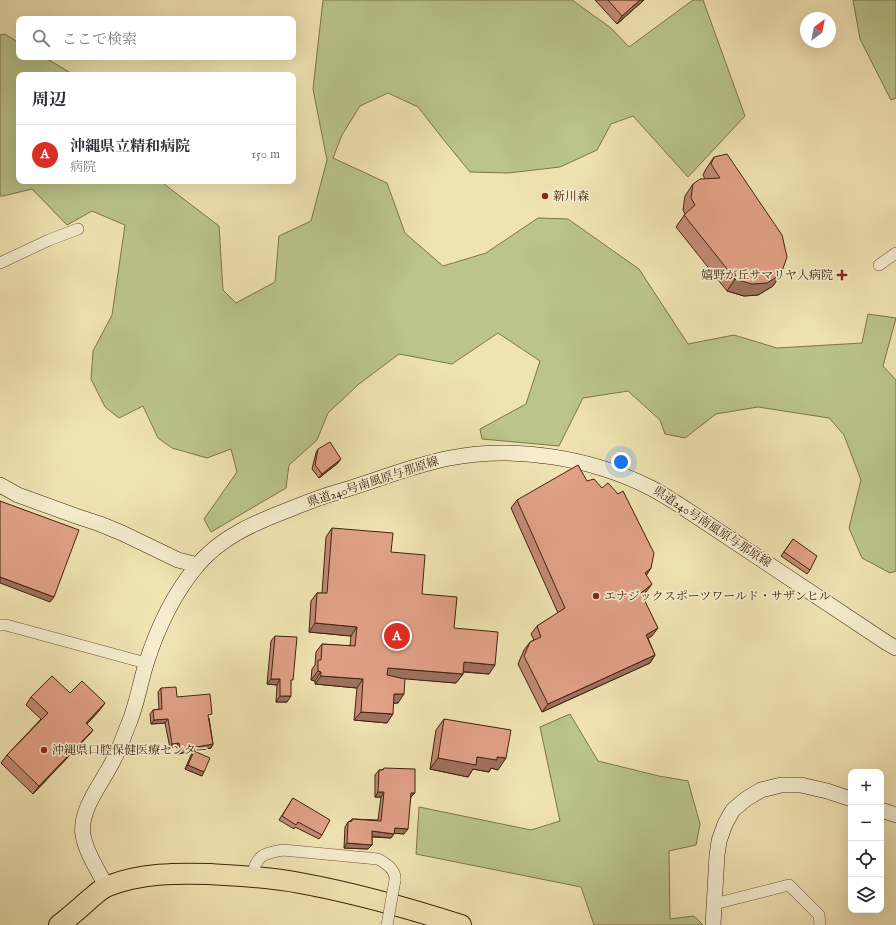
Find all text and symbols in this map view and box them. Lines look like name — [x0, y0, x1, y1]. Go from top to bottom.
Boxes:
north arrow — [800, 12, 836, 48]
search box — [16, 16, 296, 60]
icon: search — [30, 27, 52, 49]
text: ここで検索 — [62, 30, 137, 49]
text: 周辺 — [32, 90, 66, 111]
text: 沖縄県立精和病院 — [70, 137, 190, 156]
text: A — [41, 146, 49, 163]
text: 150 m — [251, 146, 280, 163]
text: 病院 — [70, 159, 96, 176]
place label: 新川森 — [553, 189, 589, 204]
marker: 新川森 — [540, 191, 550, 201]
place label: 嬉野が丘サマリヤ人病院 — [701, 268, 833, 283]
marker: 嬉野が丘サマリヤ人病院 — [836, 269, 848, 281]
your location — [611, 452, 631, 472]
street label: 県道240号南風原与那原線 — [305, 454, 441, 510]
street label: 県道240号南風原与那原線 — [650, 483, 774, 571]
place label: エナジックスポーツワールド・サザンヒル — [604, 589, 831, 604]
marker: エナジックスポーツワールド・サザンヒル — [591, 591, 601, 601]
pin: A — [384, 621, 410, 651]
place label: 沖縄県口腔保健医療センター — [52, 743, 208, 758]
marker: 沖縄県口腔保健医療センター — [39, 745, 49, 755]
map controls — [848, 769, 884, 913]
button: + — [848, 769, 884, 805]
button: − — [848, 805, 884, 841]
button: locate — [848, 841, 884, 877]
button: layers — [848, 877, 884, 913]

